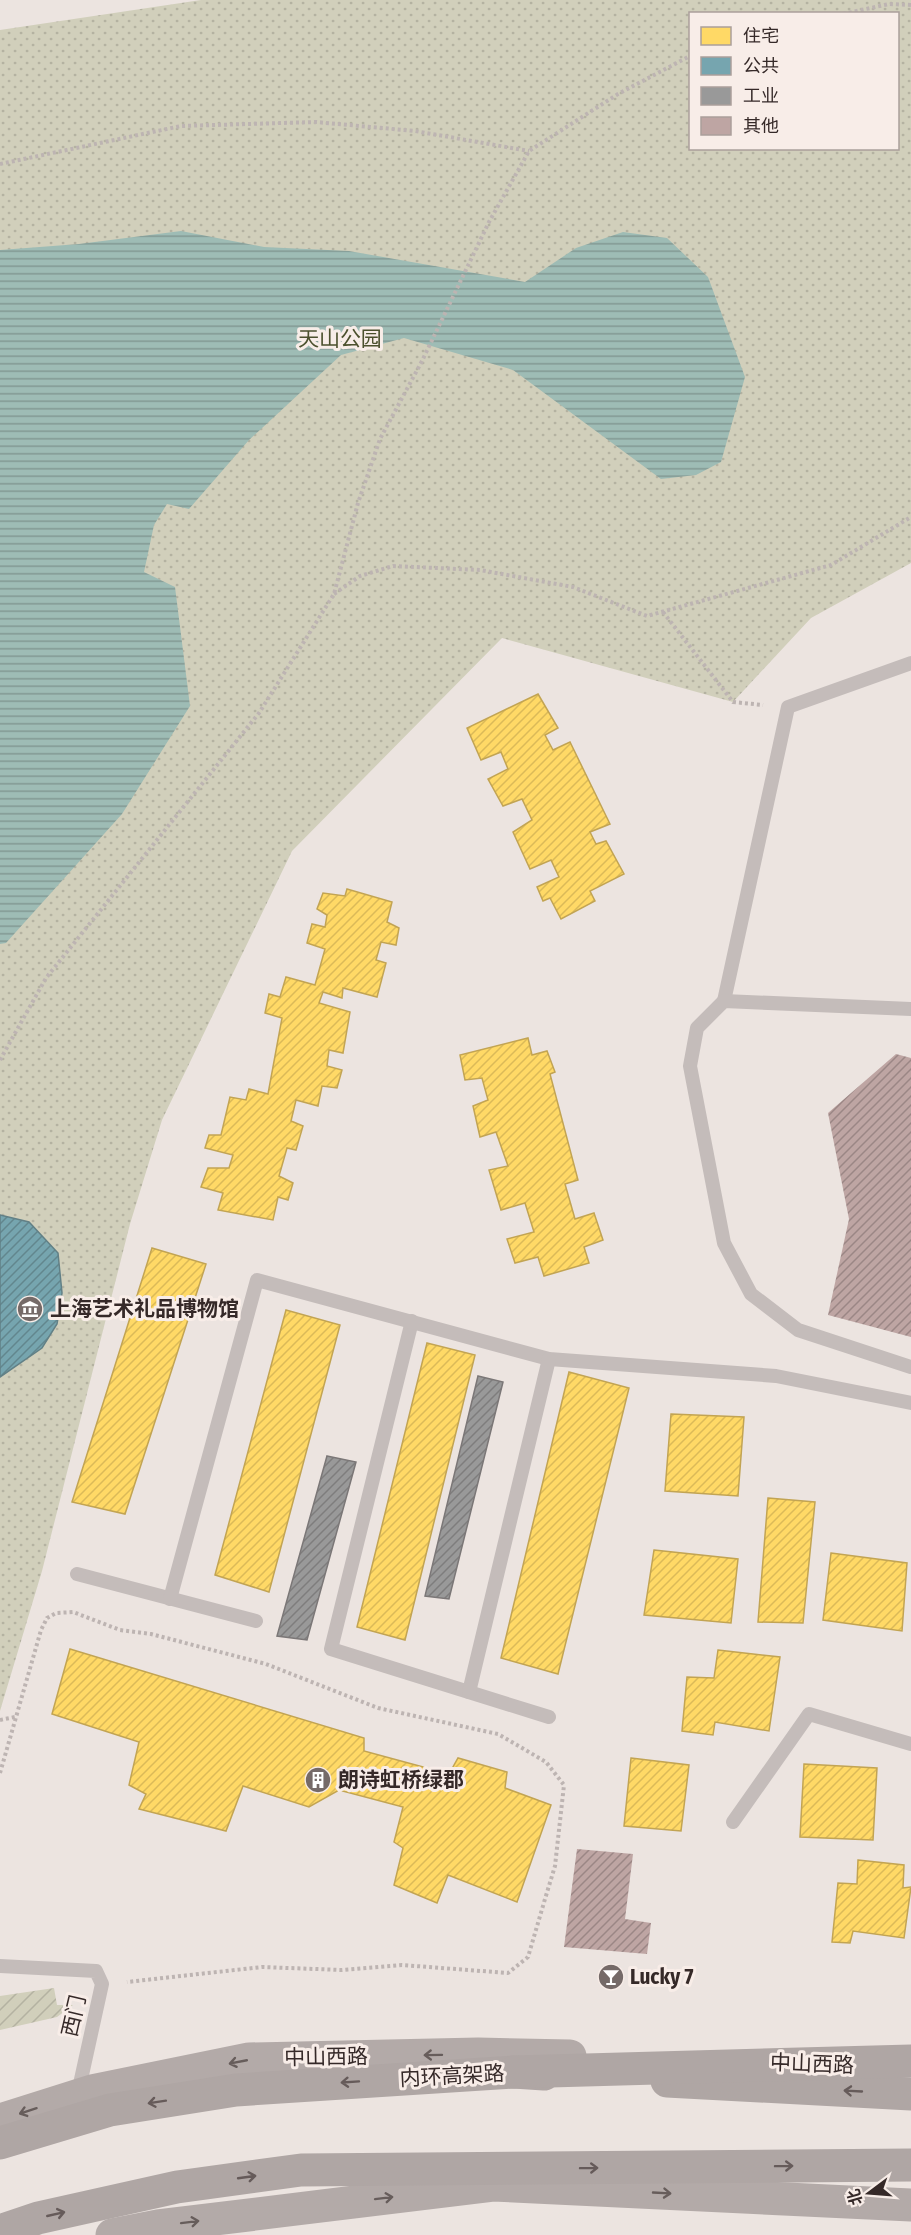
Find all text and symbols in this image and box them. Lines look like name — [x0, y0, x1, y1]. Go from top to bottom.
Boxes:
legend — [689, 12, 899, 150]
text: 住宅 — [743, 25, 779, 47]
text: 公共 — [743, 55, 779, 77]
text: 工业 — [743, 85, 779, 107]
text: 其他 — [743, 115, 779, 137]
park label: 天山公园 — [298, 326, 382, 352]
museum icon: 上海艺术礼品博物馆 — [15, 1294, 45, 1324]
place label: 上海艺术礼品博物馆 — [50, 1296, 239, 1322]
building icon: 朗诗虹桥绿郡 — [303, 1765, 333, 1795]
place label: 朗诗虹桥绿郡 — [338, 1767, 464, 1793]
bar icon: Lucky 7 — [596, 1962, 626, 1992]
place label: Lucky 7 — [630, 1964, 694, 1990]
street label: 西门 — [57, 1993, 91, 2039]
street label: 中山西路 — [284, 2043, 368, 2071]
one-way arrow — [423, 2049, 443, 2061]
street label: 中山西路 — [770, 2050, 854, 2078]
one-way arrow — [229, 2057, 248, 2068]
street label: 内环高架路 — [399, 2060, 505, 2092]
one-way arrow — [341, 2077, 361, 2088]
one-way arrow — [843, 2085, 863, 2096]
one-way arrow — [147, 2097, 167, 2108]
one-way arrow — [19, 2107, 38, 2118]
one-way arrow — [773, 2160, 793, 2172]
one-way arrow — [578, 2162, 598, 2174]
north arrow — [839, 2163, 899, 2223]
one-way arrow — [237, 2172, 257, 2183]
text: 北 — [844, 2187, 866, 2207]
one-way arrow — [651, 2188, 671, 2199]
one-way arrow — [373, 2192, 393, 2203]
one-way arrow — [46, 2207, 65, 2219]
one-way arrow — [180, 2216, 199, 2227]

